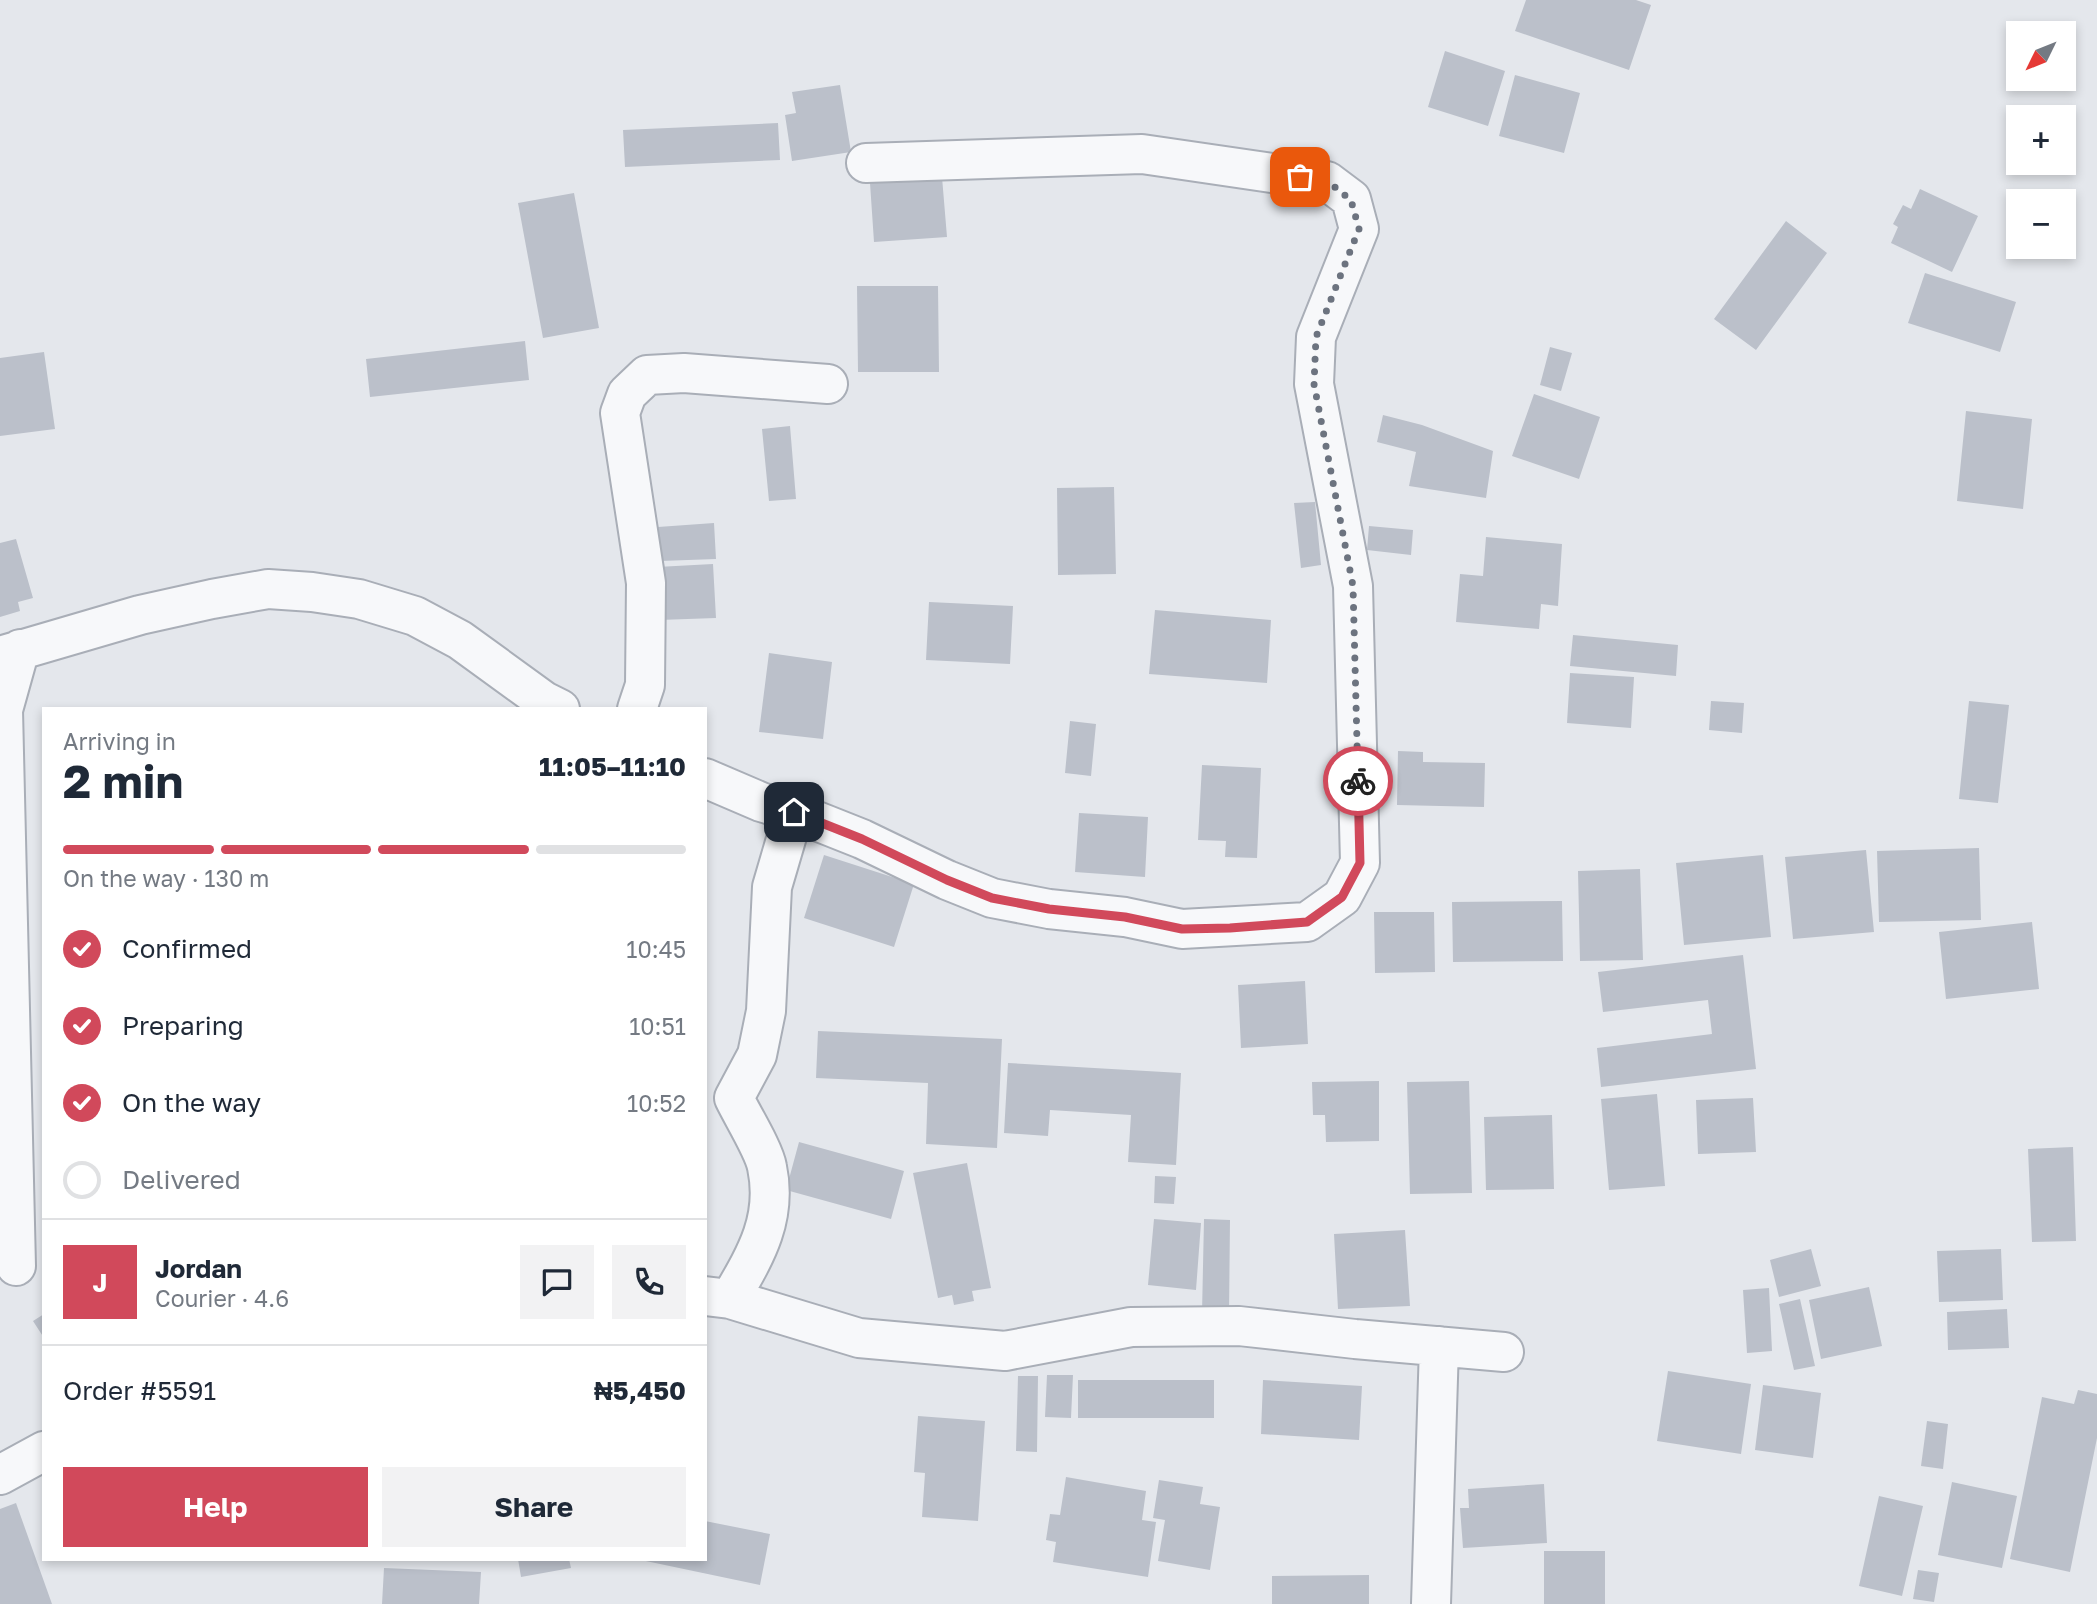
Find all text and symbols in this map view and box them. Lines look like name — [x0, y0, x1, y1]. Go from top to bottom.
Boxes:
north arrow — [2006, 21, 2076, 91]
map controls — [2006, 21, 2076, 259]
button: + — [2006, 105, 2076, 175]
pin — [1270, 147, 1330, 207]
icon: bag — [1281, 158, 1319, 196]
button: − — [2006, 189, 2076, 259]
text: Arriving in — [63, 727, 176, 755]
courier — [1323, 746, 1393, 816]
text: 11:05–11:10 — [539, 751, 686, 782]
text: 2 min — [63, 753, 183, 808]
icon: bike — [1339, 762, 1377, 800]
pin — [764, 782, 824, 842]
icon: home — [775, 793, 813, 831]
text: On the way · 130 m — [63, 864, 269, 892]
icon: check — [63, 930, 101, 968]
text: Confirmed — [122, 933, 252, 964]
text: 10:45 — [626, 935, 686, 963]
icon: check — [63, 1007, 101, 1045]
text: Preparing — [122, 1010, 244, 1041]
text: 10:51 — [629, 1012, 686, 1040]
icon: check — [63, 1084, 101, 1122]
text: On the way — [122, 1087, 261, 1118]
text: 10:52 — [627, 1089, 686, 1117]
text: Delivered — [122, 1164, 241, 1195]
button: chat — [520, 1245, 594, 1319]
button: phone — [612, 1245, 686, 1319]
text: Jordan — [155, 1253, 242, 1284]
text: J — [93, 1267, 107, 1298]
text: Courier · 4.6 — [155, 1284, 289, 1312]
text: Order #5591 — [63, 1375, 216, 1406]
text: ₦5,450 — [594, 1375, 686, 1406]
button: Help — [63, 1467, 368, 1547]
button: Share — [382, 1467, 686, 1547]

